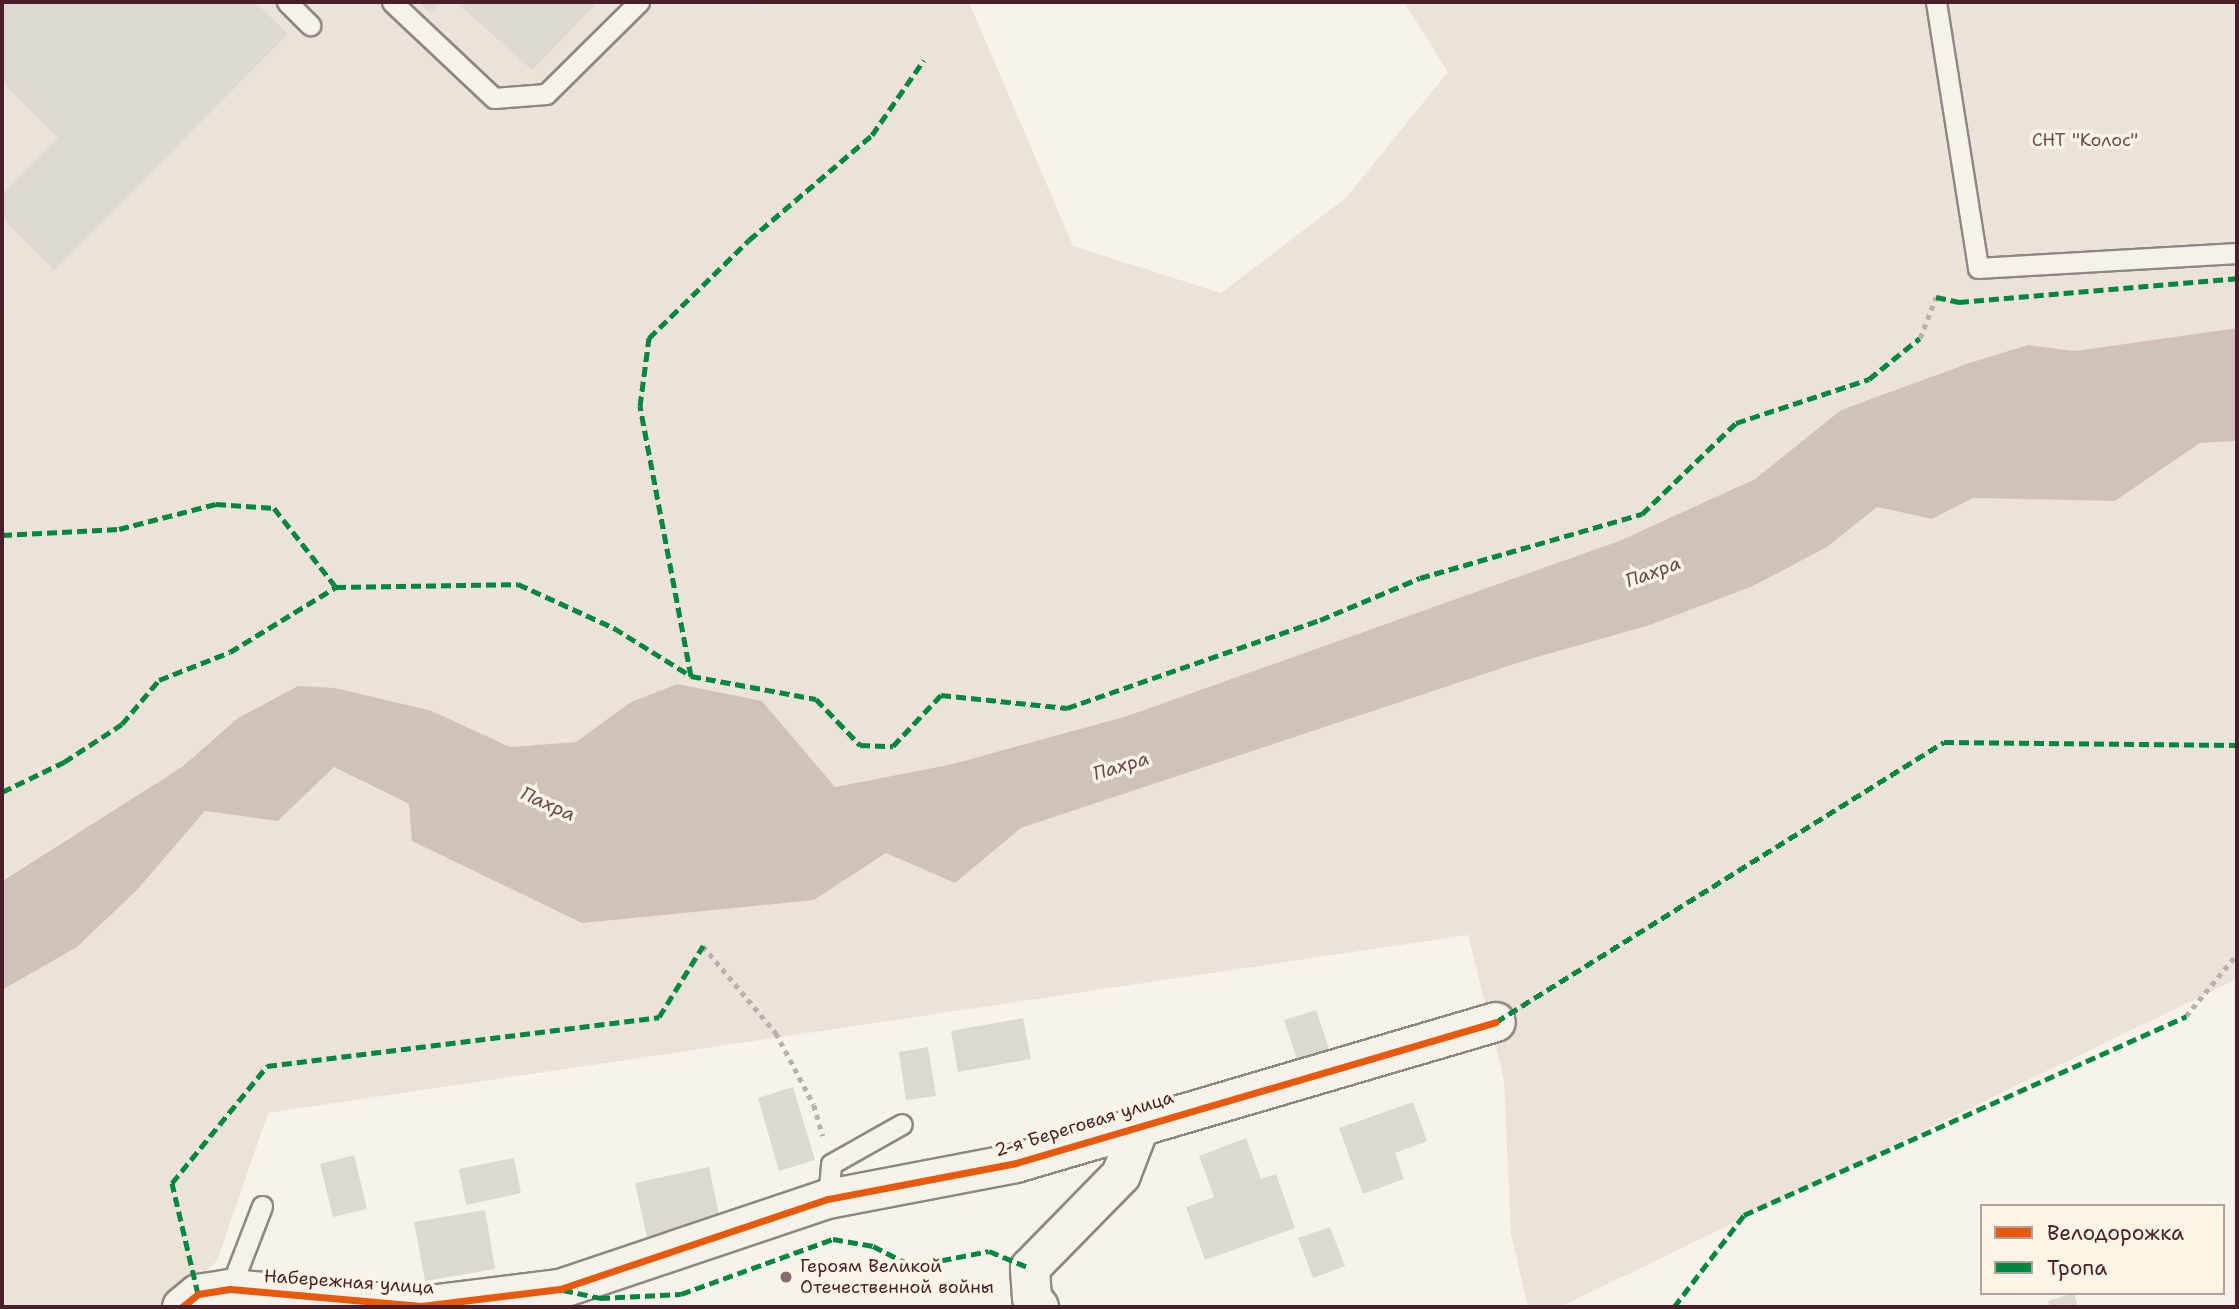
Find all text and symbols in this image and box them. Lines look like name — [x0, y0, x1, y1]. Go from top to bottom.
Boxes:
park label: СНТ "Колос" — [2032, 129, 2138, 151]
water label: Пахра — [1622, 551, 1684, 593]
water label: Пахра — [1090, 747, 1152, 785]
water label: Пахра — [517, 782, 579, 826]
street label: 2-я Береговая улица — [992, 1086, 1176, 1162]
legend — [1980, 1204, 2225, 1295]
text: Велодорожка — [2047, 1219, 2184, 1247]
text: Тропа — [2047, 1254, 2107, 1282]
place label: Героям Великой Отечественной войны — [800, 1256, 994, 1298]
street label: Набережная улица — [263, 1265, 435, 1299]
marker: Героям Великой Отечественной войны — [778, 1269, 794, 1285]

